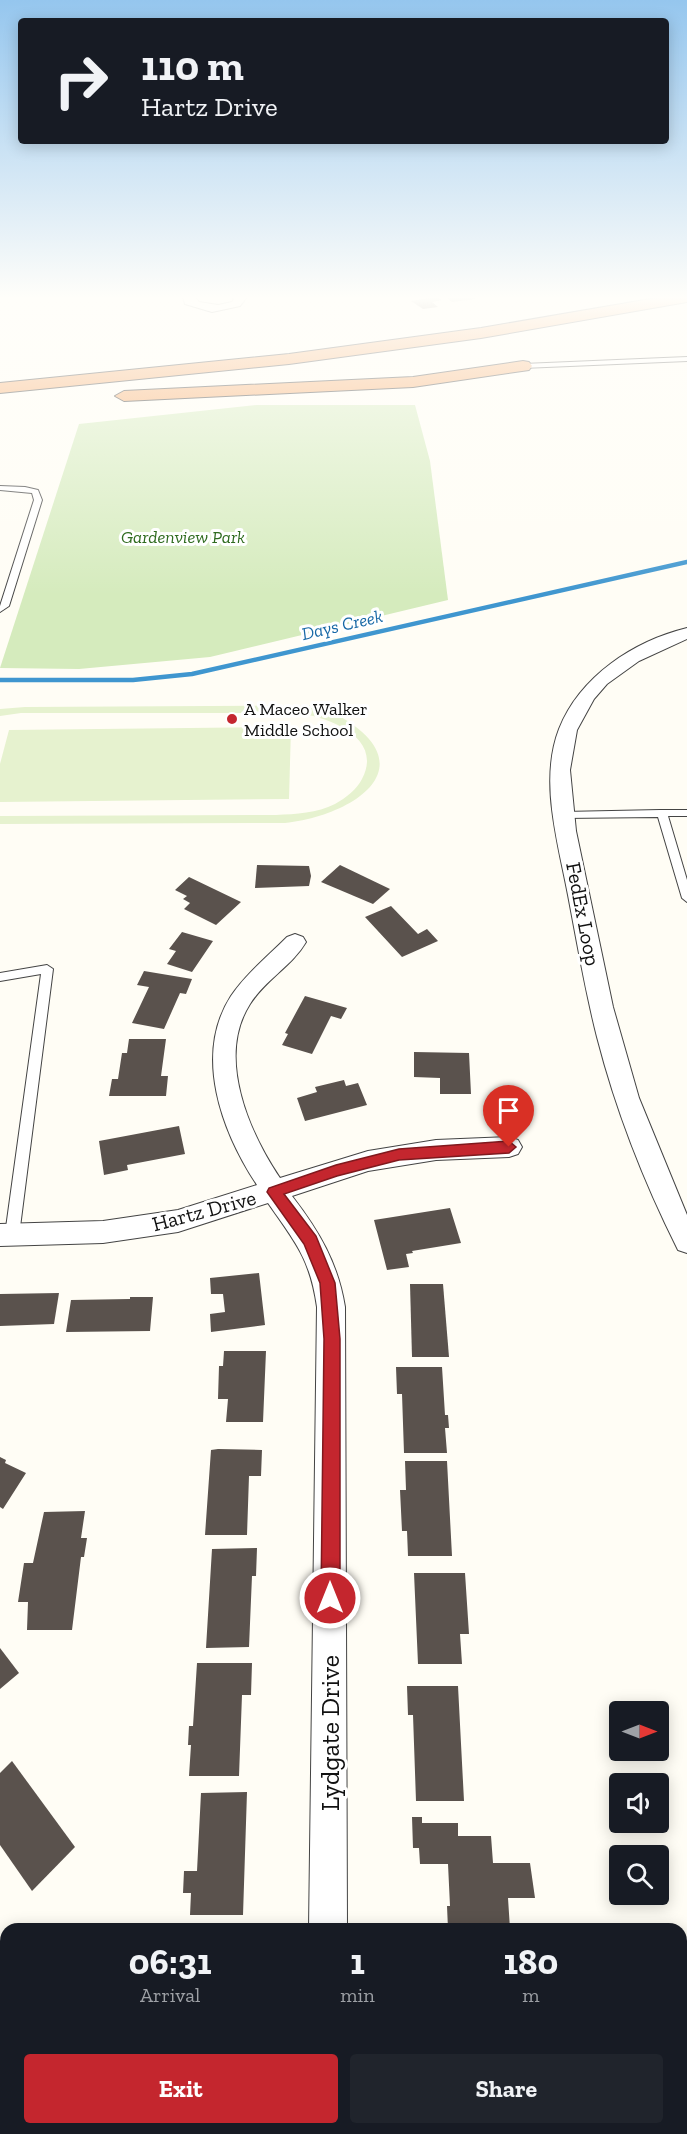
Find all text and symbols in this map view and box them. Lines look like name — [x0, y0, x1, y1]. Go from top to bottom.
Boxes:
text: 110 m — [141, 40, 244, 91]
icon: right — [42, 42, 120, 120]
text: Hartz Drive — [141, 91, 278, 123]
park label: Gardenview Park — [121, 526, 245, 548]
water label: Days Creek — [299, 605, 385, 645]
place label: A Maceo Walker Middle School — [244, 698, 368, 741]
marker: A Maceo Walker Middle School — [225, 712, 239, 726]
street label: FedEx Loop — [561, 860, 606, 968]
pin — [483, 1085, 534, 1147]
icon: arrive — [492, 1094, 525, 1127]
street label: Hartz Drive — [149, 1185, 259, 1236]
position arrow — [298, 1566, 362, 1630]
street label: Lydgate Drive — [314, 1655, 346, 1811]
north arrow — [609, 1701, 669, 1761]
map controls — [609, 1701, 669, 1905]
button: sound — [609, 1773, 669, 1833]
button: search — [609, 1845, 669, 1905]
text: 06:31 — [129, 1940, 212, 1983]
text: 1 — [350, 1940, 365, 1983]
text: 180 — [503, 1940, 558, 1983]
text: Arrival — [140, 1983, 200, 2007]
text: min — [340, 1983, 375, 2007]
text: m — [522, 1983, 539, 2007]
button: Exit — [24, 2054, 338, 2123]
button: Share — [350, 2054, 663, 2123]

